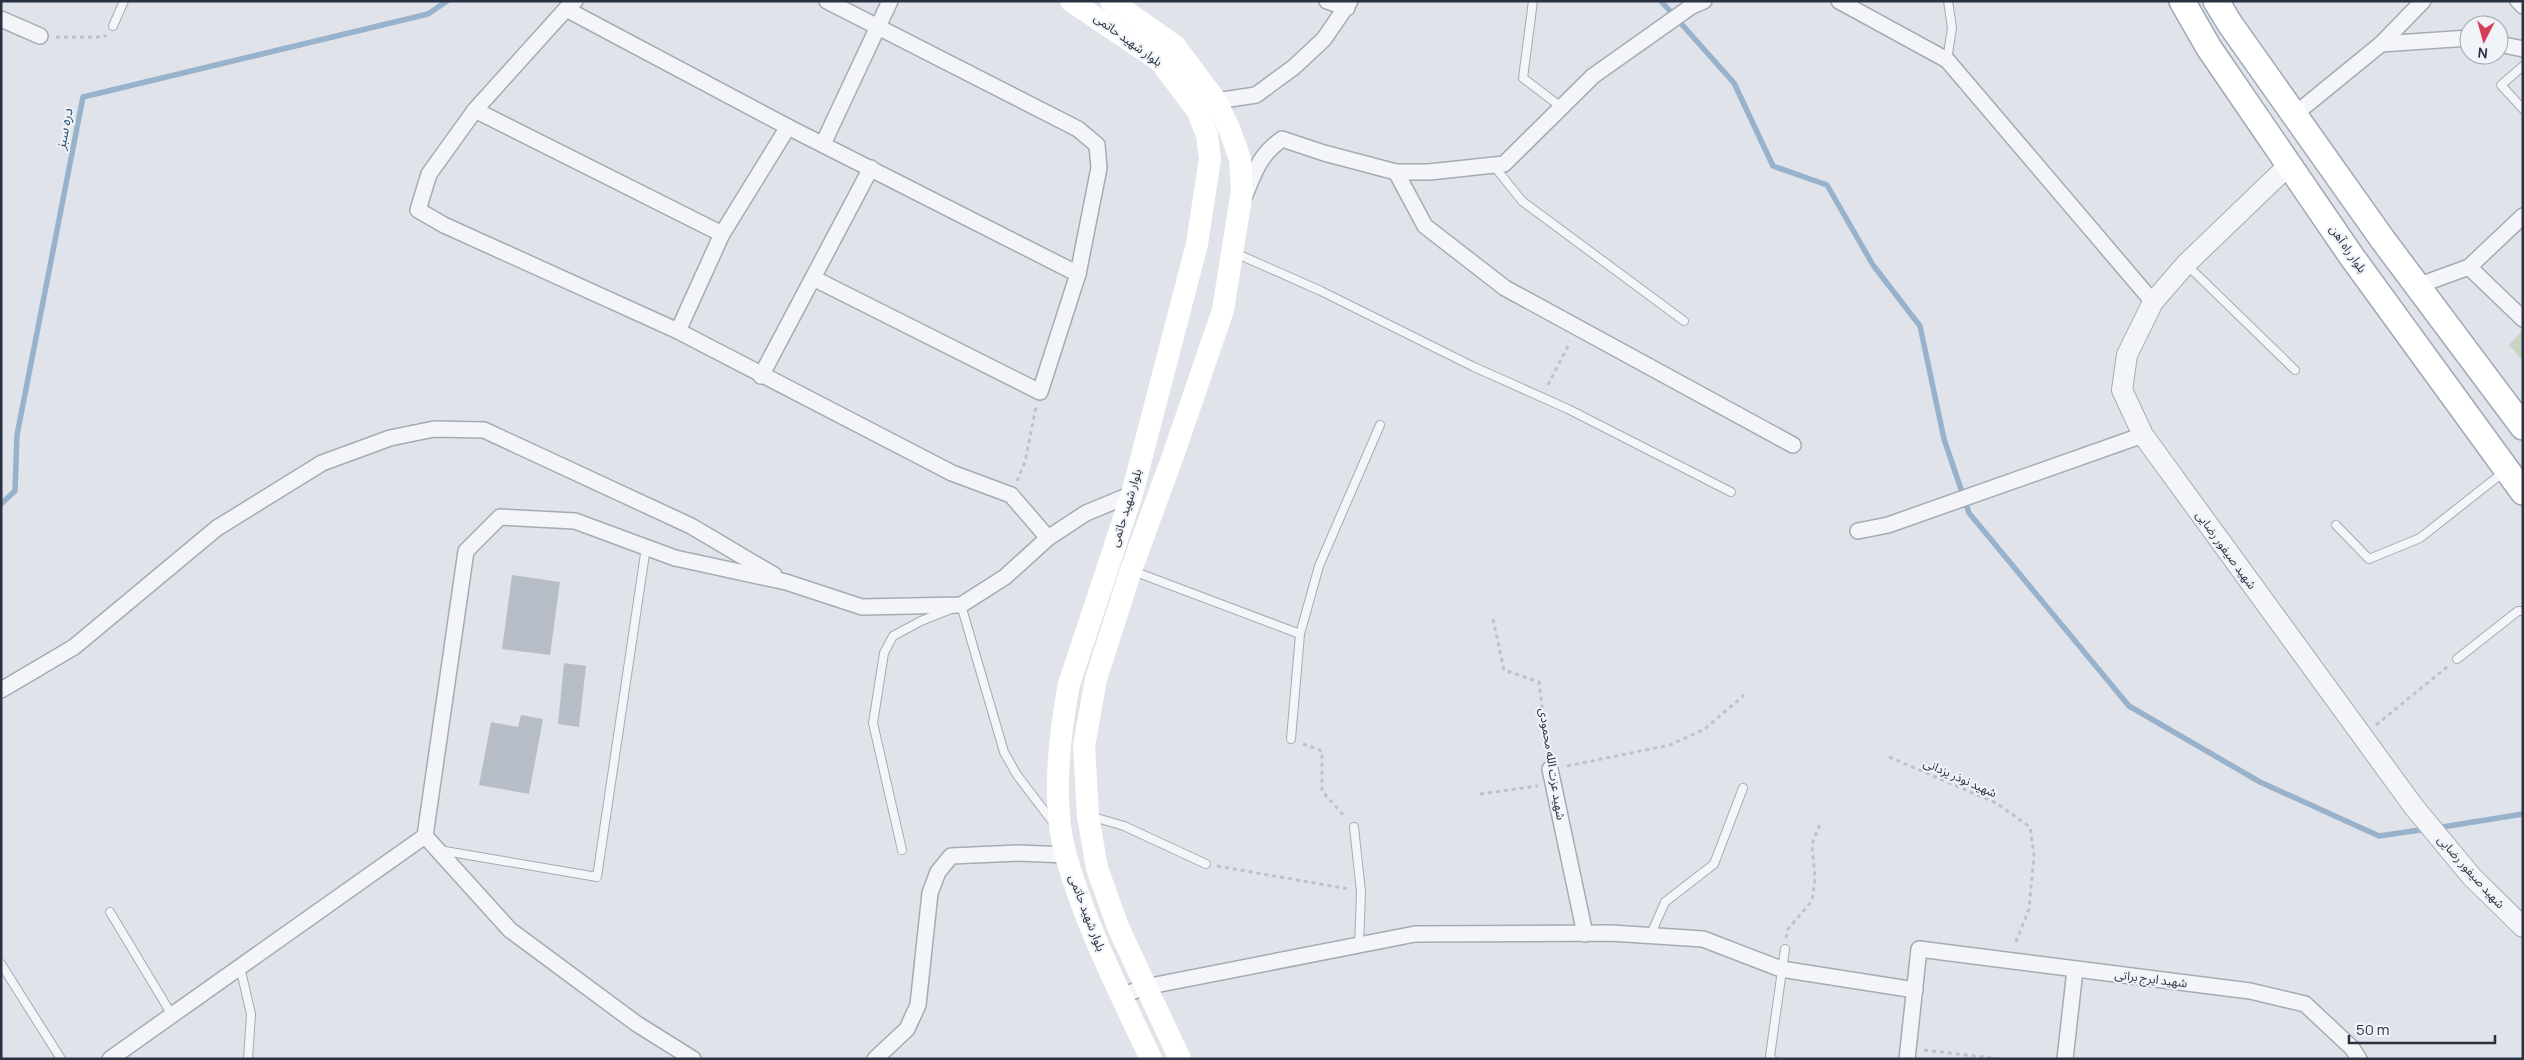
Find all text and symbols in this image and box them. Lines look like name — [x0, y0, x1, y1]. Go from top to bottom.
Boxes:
street label: بلوار شهید حاتمی — [1091, 9, 1166, 70]
north arrow — [2459, 15, 2509, 65]
text: N — [2477, 43, 2489, 63]
water label: دره سبز — [50, 107, 77, 152]
street label: بلوار راه آهن — [2326, 221, 2371, 276]
street label: بلوار شهید حاتمی — [1106, 467, 1145, 549]
street label: شهید صیفور رضایی — [2192, 507, 2261, 592]
street label: شهید عزت الله محمودی — [1535, 707, 1570, 821]
street label: شهید نوذر یزدانی — [1921, 754, 2000, 801]
street label: شهید صیفور رضایی — [2434, 831, 2509, 912]
street label: بلوار شهید حاتمی — [1065, 872, 1110, 954]
street label: شهید ایرج براتی — [2114, 966, 2188, 992]
scale bar — [2349, 1012, 2495, 1044]
text: 50 m — [2356, 1019, 2390, 1040]

